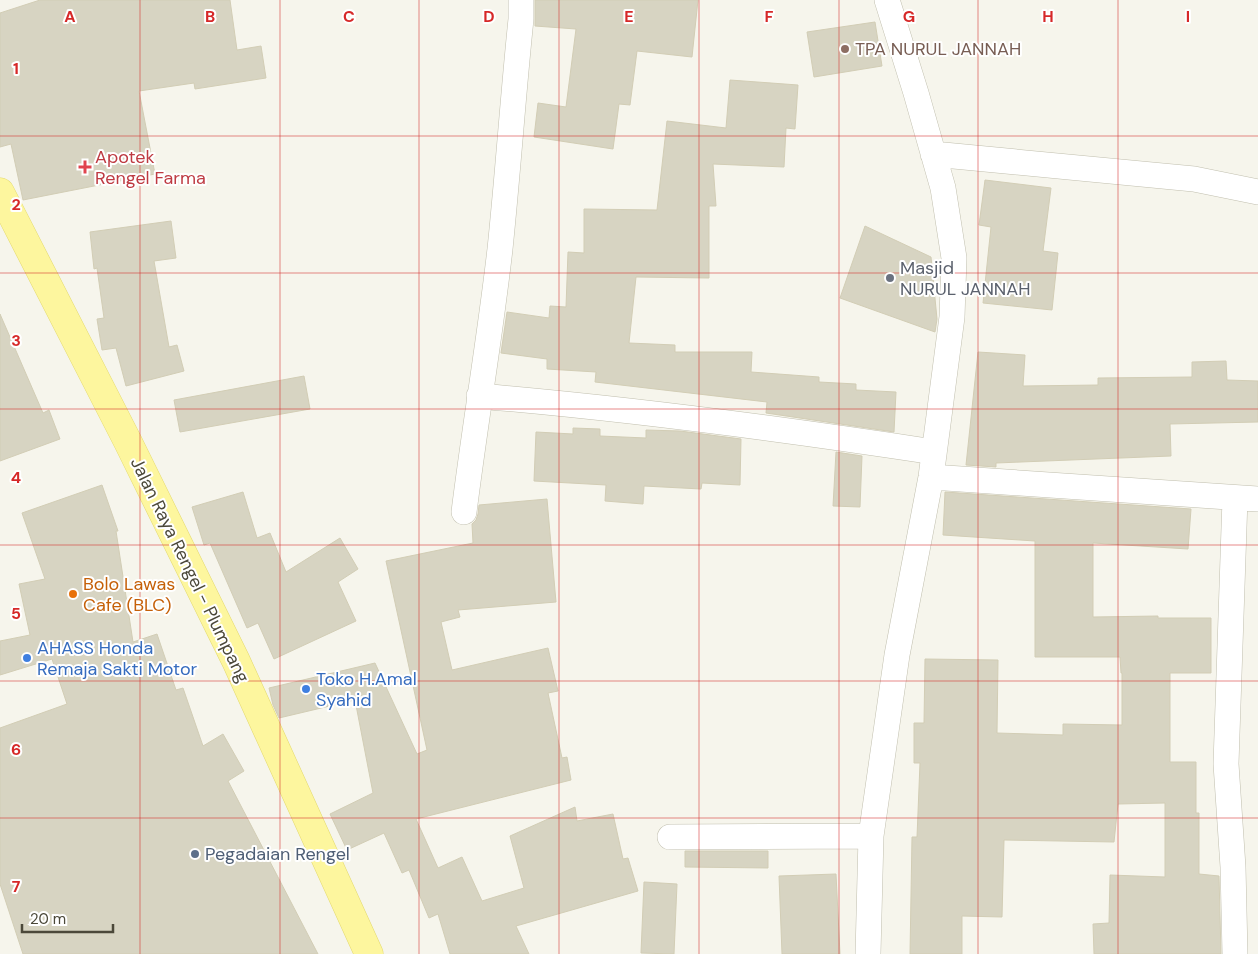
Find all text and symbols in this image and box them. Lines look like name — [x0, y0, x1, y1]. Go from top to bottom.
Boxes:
text: A — [64, 6, 76, 27]
text: B — [205, 6, 215, 27]
text: C — [343, 6, 355, 27]
text: D — [483, 6, 495, 27]
text: E — [624, 6, 634, 27]
text: F — [765, 6, 774, 27]
text: G — [903, 6, 915, 27]
text: H — [1042, 6, 1054, 27]
text: I — [1186, 6, 1190, 27]
place label: TPA NURUL JANNAH — [855, 37, 1021, 61]
marker: TPA NURUL JANNAH — [839, 43, 851, 55]
text: 1 — [13, 58, 19, 79]
place label: Apotek Rengel Farma — [95, 145, 206, 190]
marker: Apotek Rengel Farma — [79, 161, 91, 173]
text: 2 — [11, 194, 21, 215]
place label: Masjid NURUL JANNAH — [900, 256, 1031, 301]
marker: Masjid NURUL JANNAH — [884, 272, 896, 284]
text: 3 — [11, 330, 21, 351]
street label: Jalan Raya Rengel - Plumpang — [125, 453, 255, 687]
text: 4 — [11, 467, 21, 488]
place label: Bolo Lawas Cafe (BLC) — [83, 572, 175, 617]
marker: Bolo Lawas Cafe (BLC) — [67, 588, 79, 600]
text: 5 — [11, 603, 21, 624]
place label: AHASS Honda Remaja Sakti Motor — [37, 636, 198, 681]
marker: AHASS Honda Remaja Sakti Motor — [21, 652, 33, 664]
place label: Toko H.Amal Syahid — [316, 667, 417, 712]
marker: Toko H.Amal Syahid — [300, 683, 312, 695]
text: 6 — [11, 739, 21, 760]
place label: Pegadaian Rengel — [205, 842, 350, 866]
marker: Pegadaian Rengel — [189, 848, 201, 860]
text: 7 — [12, 876, 21, 897]
scale bar — [22, 902, 114, 934]
text: 20 m — [30, 909, 66, 929]

